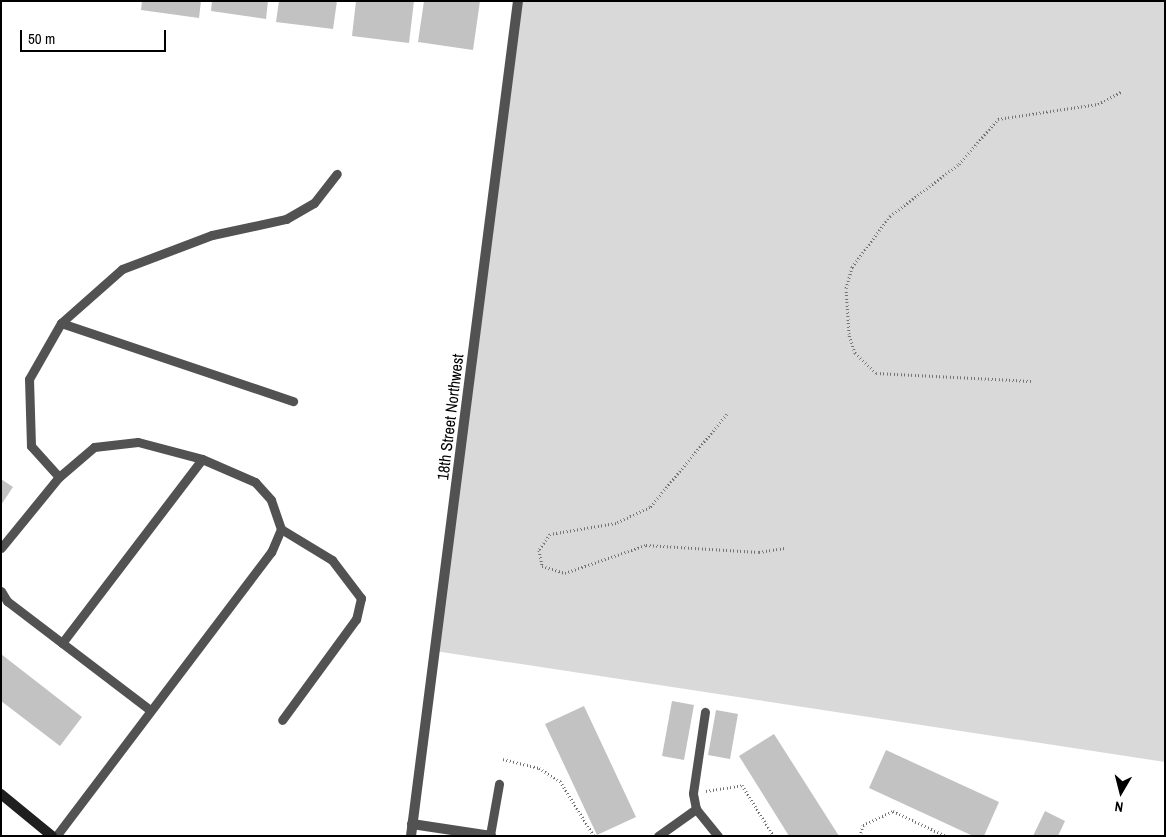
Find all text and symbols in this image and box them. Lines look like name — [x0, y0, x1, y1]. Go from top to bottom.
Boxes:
scale bar — [22, 20, 169, 52]
text: 50 m — [28, 28, 55, 49]
street label: 18th Street Northwest — [433, 353, 467, 481]
north arrow — [1096, 767, 1146, 817]
text: N — [1114, 797, 1124, 816]

